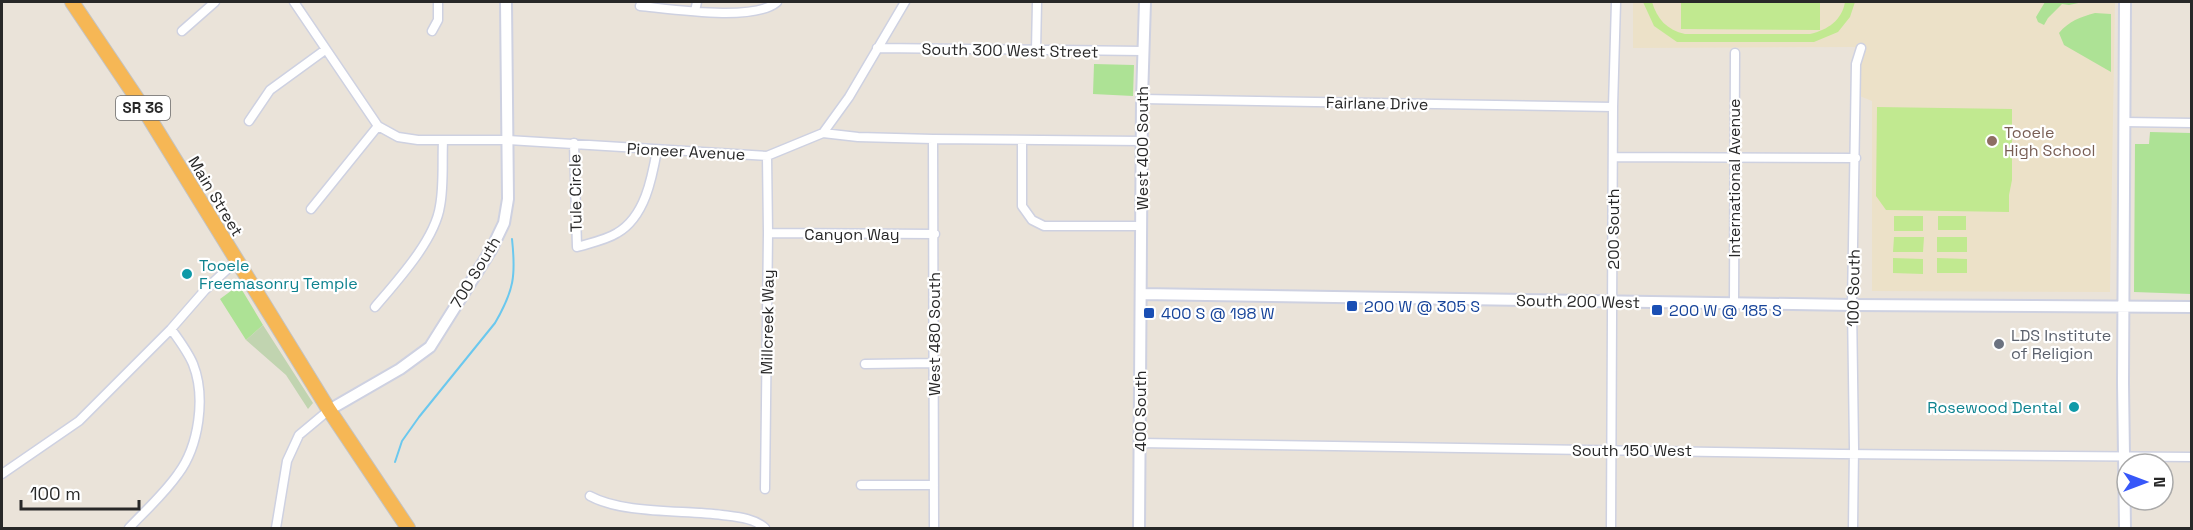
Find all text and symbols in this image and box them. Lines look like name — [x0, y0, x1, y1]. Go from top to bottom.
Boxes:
street label: South 300 West Street — [921, 38, 1099, 63]
street label: West 400 South — [1132, 86, 1153, 210]
street label: Fairlane Drive — [1326, 92, 1428, 115]
road number: SR 36 — [116, 96, 170, 120]
street label: International Avenue — [1724, 98, 1745, 258]
place label: Tooele High School — [2004, 122, 2095, 161]
marker: Tooele High School — [1985, 134, 1999, 148]
street label: Pioneer Avenue — [626, 138, 746, 165]
street label: Main Street — [183, 152, 248, 240]
street label: Tule Circle — [564, 154, 587, 232]
street label: 200 South — [1603, 189, 1624, 269]
street label: Canyon Way — [804, 224, 900, 245]
street label: 700 South — [446, 232, 505, 312]
street label: 100 South — [1842, 249, 1865, 327]
place label: Tooele Freemasonry Temple — [199, 255, 358, 294]
marker: Tooele Freemasonry Temple — [180, 267, 194, 281]
street label: Millcreek Way — [756, 269, 779, 375]
street label: West 480 South — [924, 272, 945, 396]
street label: South 200 West — [1516, 290, 1640, 313]
place label: 200 W @ 305 S — [1364, 296, 1480, 317]
marker: 200 W @ 305 S — [1345, 299, 1359, 313]
place label: 200 W @ 185 S — [1669, 300, 1782, 321]
place label: 400 S @ 198 W — [1161, 303, 1275, 324]
marker: 200 W @ 185 S — [1650, 303, 1664, 317]
marker: 400 S @ 198 W — [1142, 306, 1156, 320]
place label: LDS Institute of Religion — [2011, 325, 2111, 364]
marker: LDS Institute of Religion — [1992, 337, 2006, 351]
street label: 400 South — [1130, 370, 1151, 452]
place label: Rosewood Dental — [1927, 397, 2062, 418]
marker: Rosewood Dental — [2067, 400, 2081, 414]
street label: South 150 West — [1572, 440, 1692, 461]
north arrow — [2115, 452, 2175, 512]
scale bar — [21, 473, 140, 511]
text: N — [2149, 477, 2170, 487]
text: 100 m — [30, 482, 81, 505]

